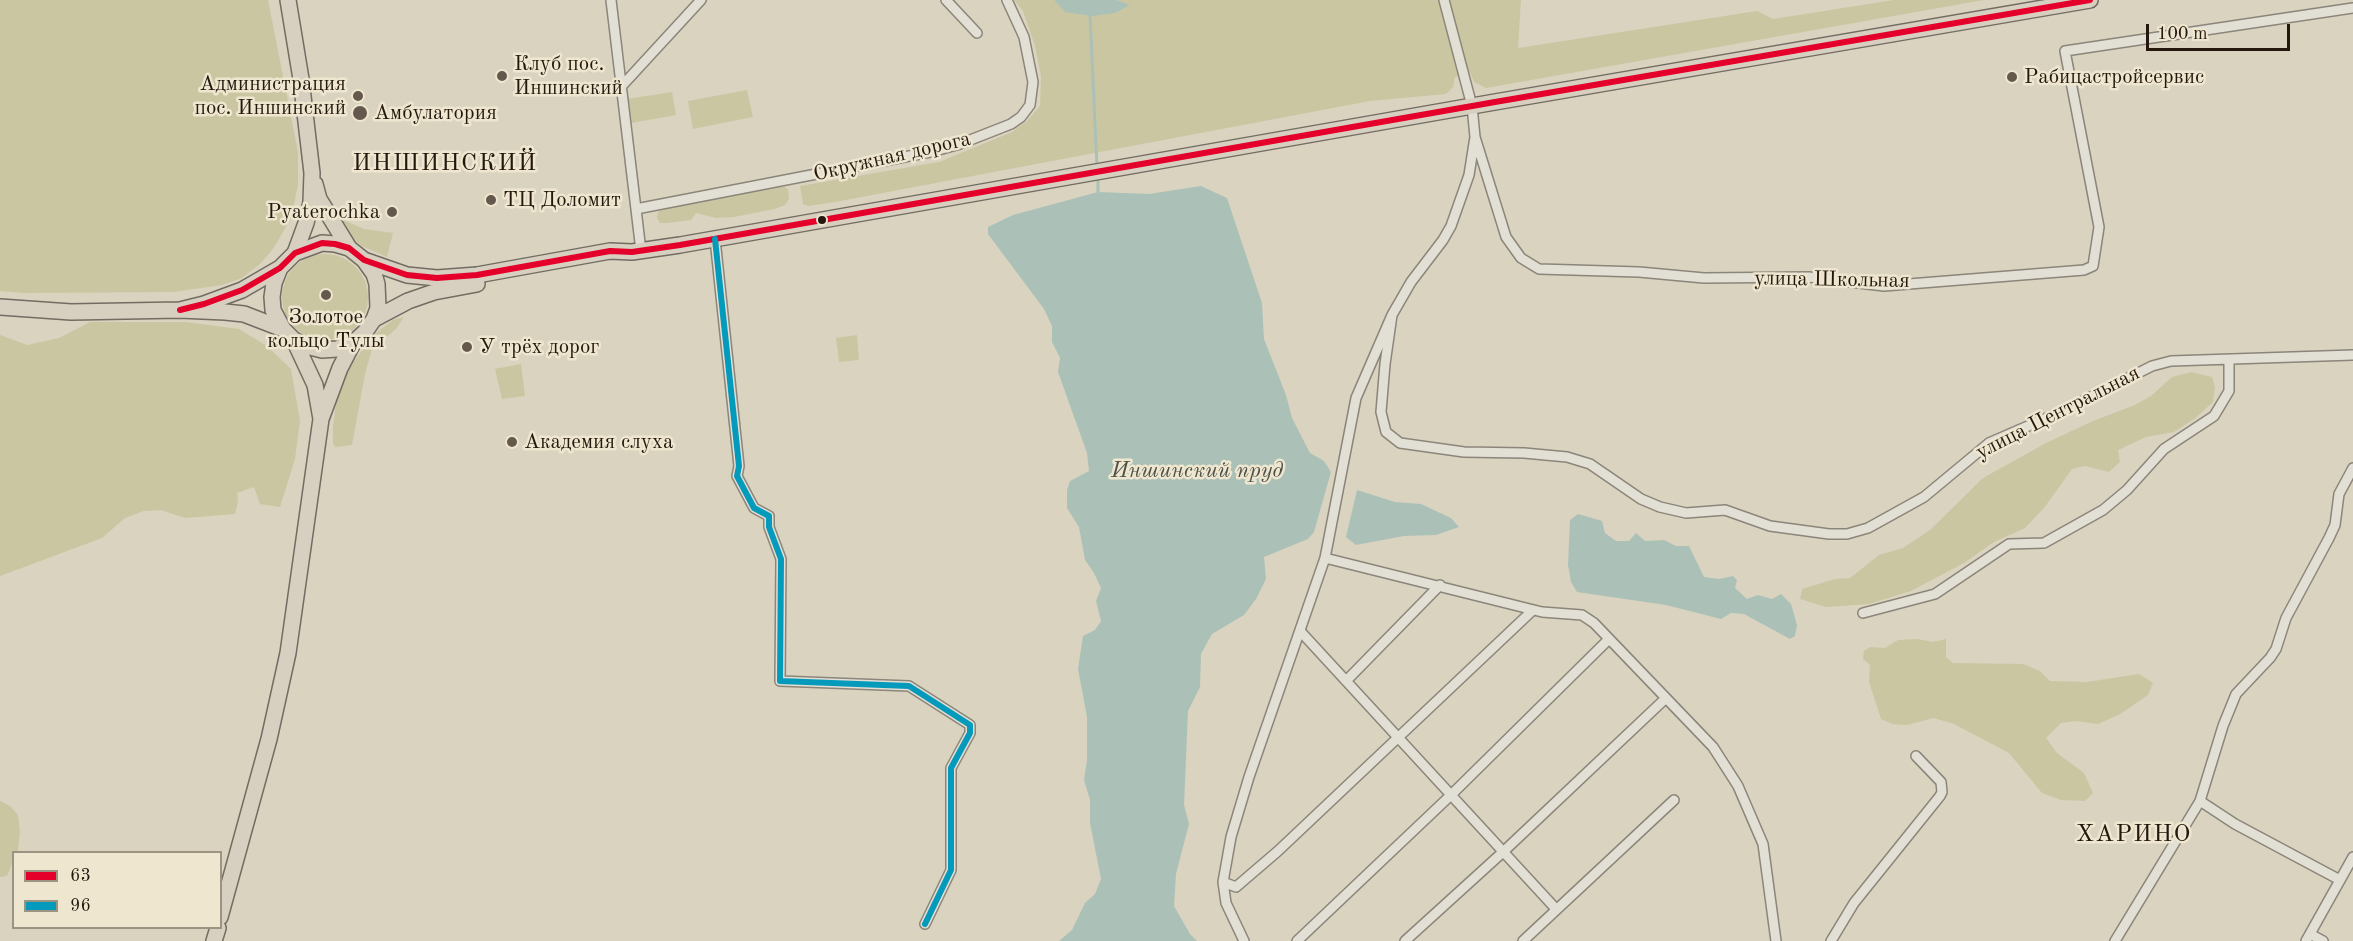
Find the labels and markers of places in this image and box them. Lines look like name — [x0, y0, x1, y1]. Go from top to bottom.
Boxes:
place label: Клуб пос. Иншинский — [514, 51, 623, 101]
place label: Рабицастройсервис — [2024, 64, 2204, 90]
marker: Клуб пос. Иншинский — [495, 69, 509, 83]
marker: Рабицастройсервис — [2005, 70, 2019, 84]
place label: Администрация пос. Иншинский — [194, 71, 346, 121]
marker: Администрация пос. Иншинский — [351, 89, 365, 103]
place label: Амбулатория — [374, 100, 497, 126]
marker: Амбулатория — [351, 104, 369, 122]
place label: ТЦ Доломит — [503, 187, 621, 213]
marker: ТЦ Доломит — [484, 193, 498, 207]
place label: Pyaterochka — [267, 199, 380, 225]
marker: Pyaterochka — [385, 205, 399, 219]
unlabelled marker — [816, 214, 828, 226]
marker: Золотое кольцо Тулы — [319, 288, 333, 302]
place label: Золотое кольцо Тулы — [267, 304, 385, 354]
place label: У трёх дорог — [479, 334, 599, 360]
marker: У трёх дорог — [460, 340, 474, 354]
place label: Академия слуха — [524, 429, 673, 455]
marker: Академия слуха — [505, 435, 519, 449]

